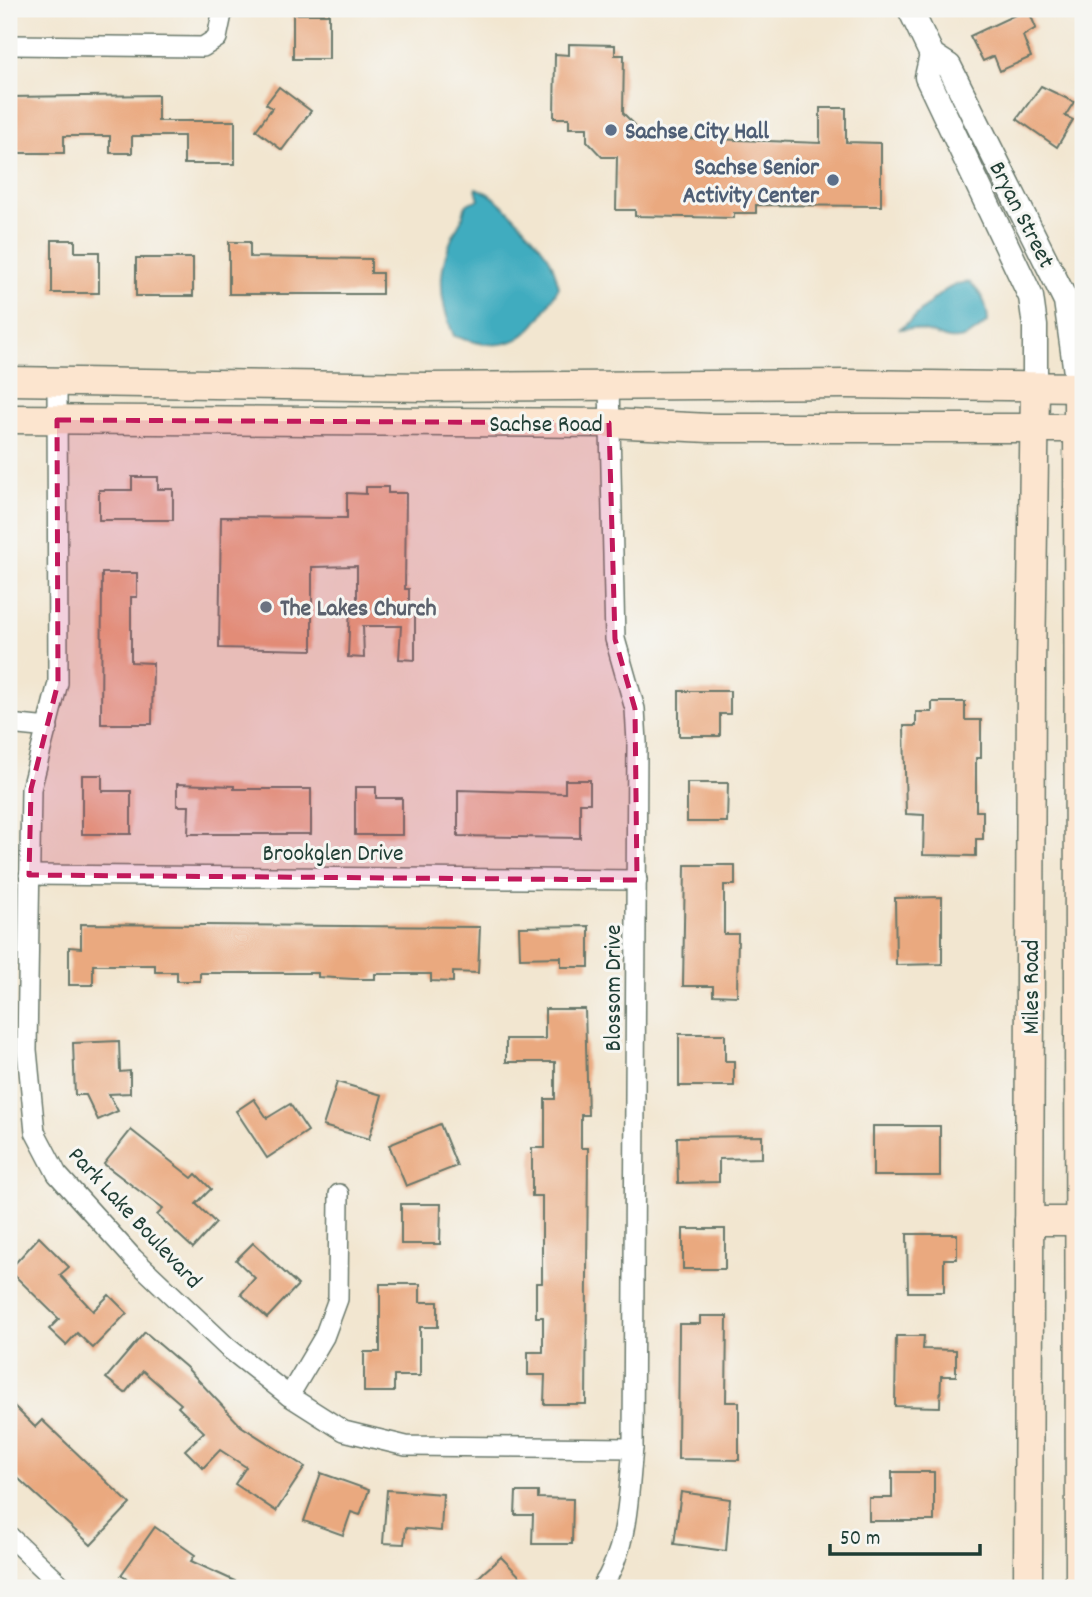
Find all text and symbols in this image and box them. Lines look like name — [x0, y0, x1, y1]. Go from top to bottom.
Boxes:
place label: Sachse City Hall — [625, 116, 769, 150]
marker: Sachse City Hall — [603, 122, 619, 138]
place label: Sachse Senior Activity Center — [683, 152, 820, 214]
street label: Bryan Street — [979, 156, 1062, 275]
marker: Sachse Senior Activity Center — [825, 172, 841, 188]
street label: Sachse Road — [489, 409, 603, 443]
place label: The Lakes Church — [280, 593, 436, 627]
marker: The Lakes Church — [258, 599, 274, 615]
street label: Brookglen Drive — [262, 838, 404, 872]
street label: Blossom Drive — [598, 925, 632, 1051]
street label: Miles Road — [1016, 939, 1050, 1035]
street label: Park Lake Boulevard — [59, 1140, 209, 1298]
scale bar — [830, 1513, 980, 1557]
text: 50 m — [840, 1525, 880, 1555]

